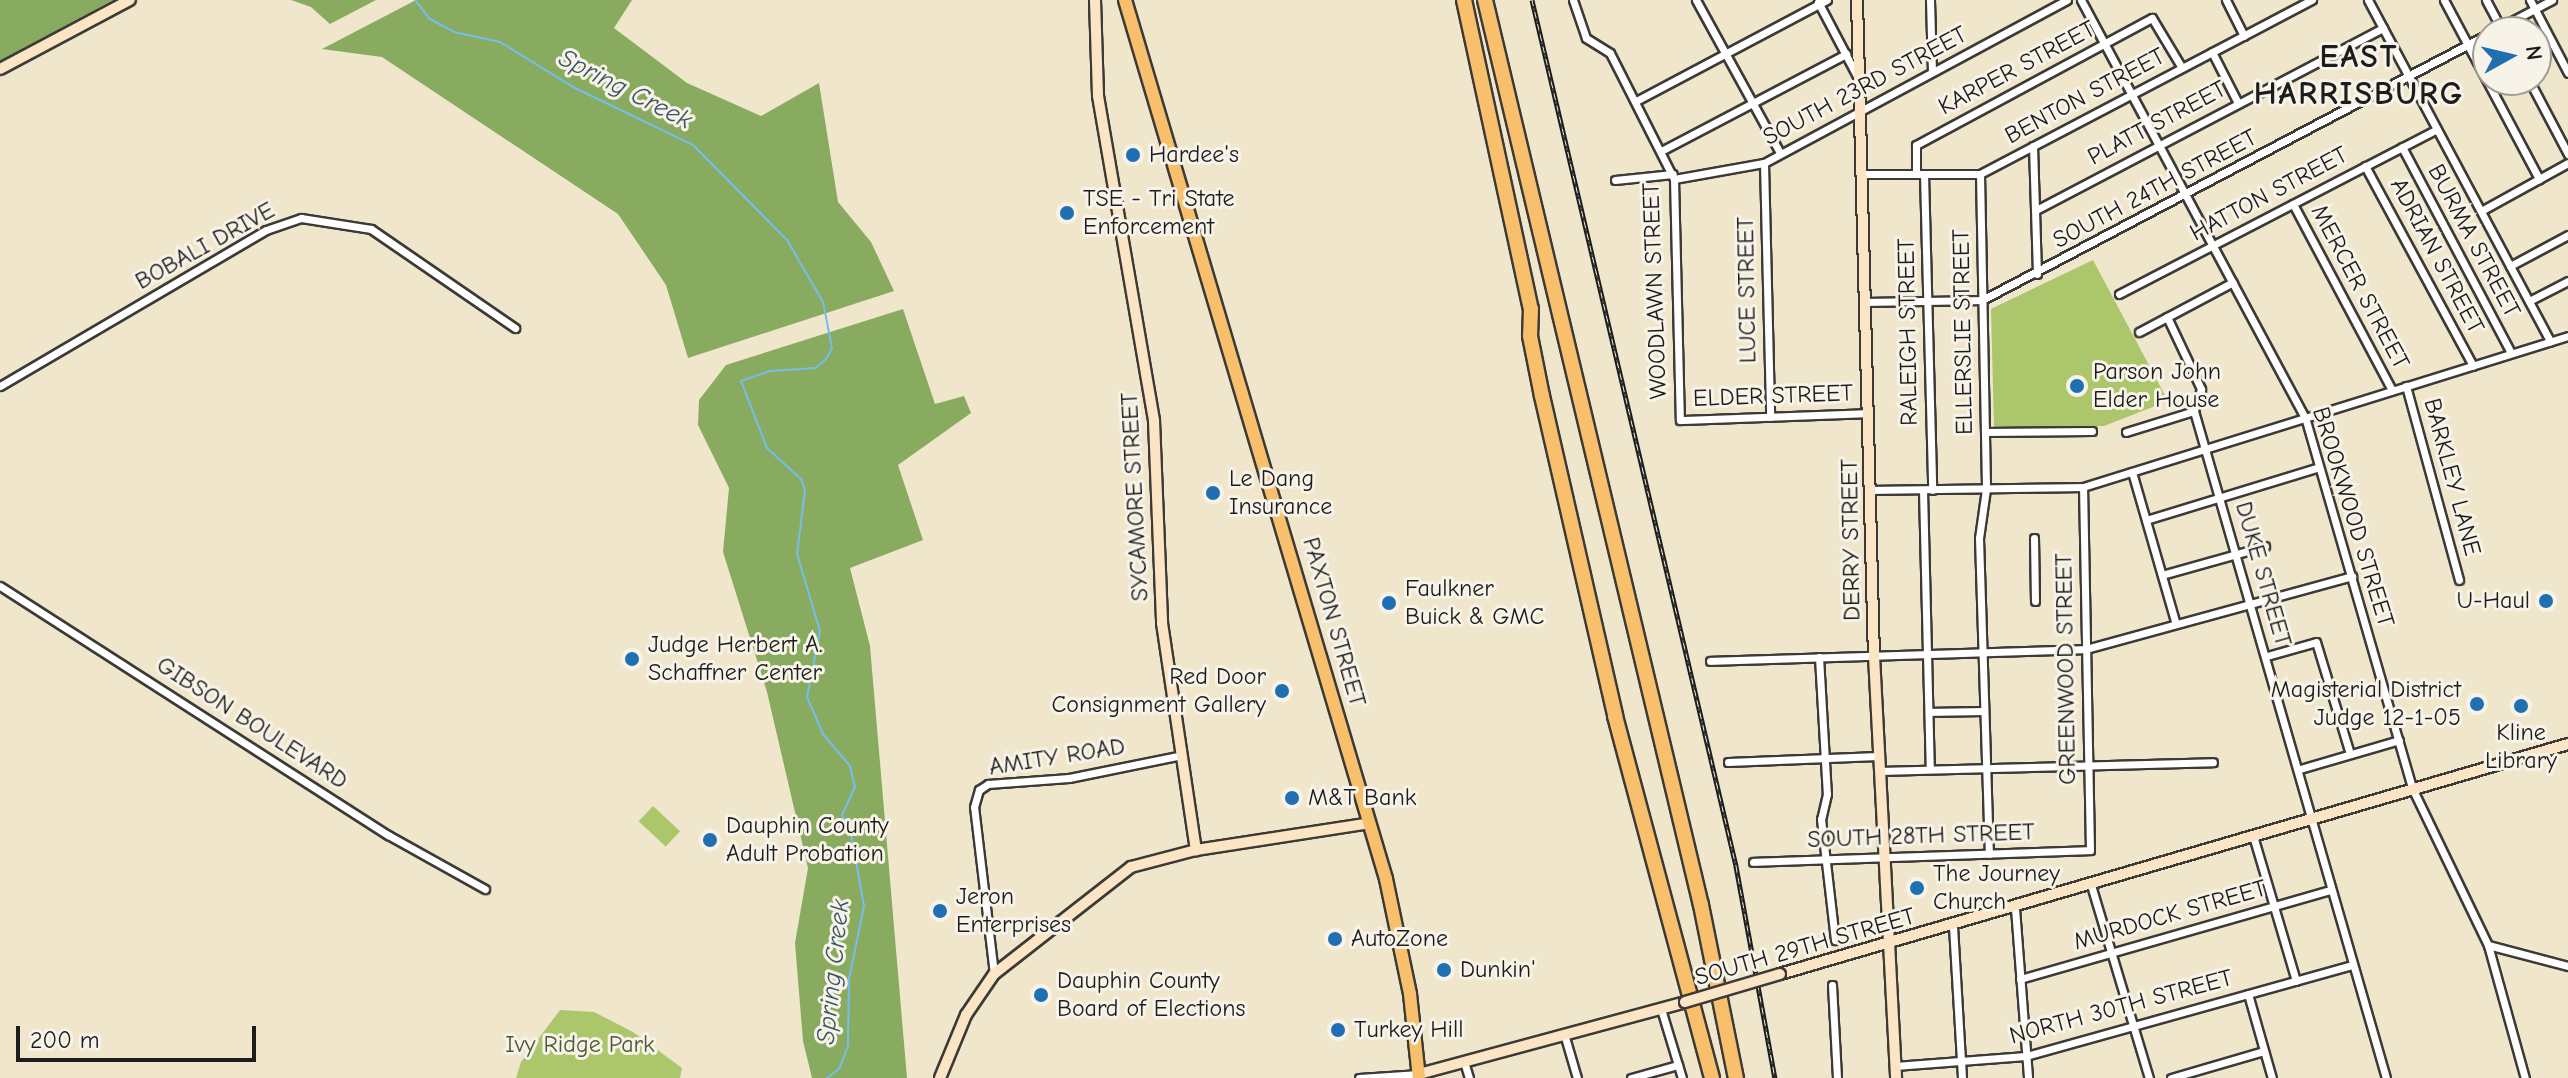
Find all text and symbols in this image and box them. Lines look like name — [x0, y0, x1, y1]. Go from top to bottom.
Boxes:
street label: KARPER STREET — [1934, 15, 2100, 121]
north arrow — [2472, 16, 2552, 96]
street label: SOUTH 23RD STREET — [1758, 20, 1972, 152]
district label: EAST HARRISBURG — [2254, 39, 2464, 114]
street label: BENTON STREET — [2000, 42, 2170, 150]
water label: Spring Creek — [553, 43, 697, 137]
text: N — [2520, 44, 2548, 62]
street label: PLATT STREET — [2083, 74, 2231, 172]
street label: SOUTH 24TH STREET — [2048, 123, 2262, 255]
street label: HATTON STREET — [2185, 140, 2353, 248]
place label: Hardee's — [1149, 141, 1239, 169]
marker: Hardee's — [1124, 146, 1142, 164]
street label: BURMA STREET — [2422, 159, 2526, 323]
street label: ADRIAN STREET — [2384, 173, 2490, 339]
street label: WOODLAWN STREET — [1637, 182, 1673, 400]
place label: TSE - Tri State Enforcement — [1083, 185, 1234, 241]
street label: BOBALI DRIVE — [130, 196, 280, 296]
street label: MERCER STREET — [2305, 200, 2415, 374]
marker: TSE - Tri State Enforcement — [1058, 204, 1076, 222]
street label: LUCE STREET — [1731, 216, 1763, 364]
street label: ELLERSLIE STREET — [1947, 229, 1979, 435]
street label: RALEIGH STREET — [1892, 238, 1924, 426]
place label: Parson John Elder House — [2093, 358, 2221, 414]
marker: Parson John Elder House — [2068, 377, 2086, 395]
street label: ELDER STREET — [1693, 379, 1853, 413]
street label: SYCAMORE STREET — [1115, 392, 1155, 602]
street label: BARKLEY LANE — [2417, 395, 2487, 559]
street label: BROOKWOOD STREET — [2306, 403, 2400, 631]
street label: DERRY STREET — [1835, 459, 1867, 621]
place label: Le Dang Insurance — [1229, 465, 1332, 521]
marker: Le Dang Insurance — [1204, 484, 1222, 502]
street label: DUKE STREET — [2229, 498, 2297, 650]
street label: PAXTON STREET — [1296, 534, 1372, 710]
street label: GREENWOOD STREET — [2050, 553, 2082, 785]
place label: Faulkner Buick & GMC — [1405, 575, 1544, 631]
place label: U-Haul — [2457, 587, 2530, 615]
marker: U-Haul — [2537, 592, 2555, 610]
marker: Faulkner Buick & GMC — [1380, 594, 1398, 612]
place label: Judge Herbert A. Schaffner Center — [648, 631, 823, 687]
street label: GIBSON BOULEVARD — [151, 650, 353, 796]
marker: Judge Herbert A. Schaffner Center — [623, 650, 641, 668]
place label: Red Door Consignment Gallery — [1051, 663, 1266, 719]
place label: Magisterial District Judge 12-1-05 — [2271, 676, 2461, 732]
marker: Red Door Consignment Gallery — [1273, 682, 1291, 700]
marker: Magisterial District Judge 12-1-05 — [2468, 695, 2486, 713]
marker: Kline Library — [2512, 697, 2530, 715]
place label: Kline Library — [2485, 719, 2557, 775]
street label: AMITY ROAD — [987, 732, 1127, 782]
place label: M&T Bank — [1308, 784, 1416, 812]
marker: M&T Bank — [1283, 789, 1301, 807]
place label: Dauphin County Adult Probation — [726, 812, 889, 868]
street label: SOUTH 28TH STREET — [1807, 818, 2035, 854]
marker: Dauphin County Adult Probation — [701, 831, 719, 849]
place label: The Journey Church — [1933, 860, 2060, 916]
street label: MURDOCK STREET — [2070, 874, 2270, 956]
marker: The Journey Church — [1908, 879, 1926, 897]
place label: Jeron Enterprises — [956, 883, 1071, 939]
water label: Spring Creek — [811, 898, 857, 1046]
marker: Jeron Enterprises — [931, 902, 949, 920]
street label: SOUTH 29TH STREET — [1691, 902, 1919, 992]
place label: AutoZone — [1351, 925, 1448, 953]
marker: AutoZone — [1326, 930, 1344, 948]
place label: Dunkin' — [1460, 956, 1536, 984]
marker: Dunkin' — [1435, 961, 1453, 979]
street label: NORTH 30TH STREET — [2006, 963, 2236, 1051]
place label: Dauphin County Board of Elections — [1057, 967, 1245, 1023]
marker: Dauphin County Board of Elections — [1032, 986, 1050, 1004]
scale bar — [20, 1010, 260, 1060]
place label: Turkey Hill — [1354, 1016, 1464, 1044]
marker: Turkey Hill — [1329, 1021, 1347, 1039]
text: 200 m — [30, 1026, 100, 1054]
park label: Ivy Ridge Park — [505, 1031, 655, 1059]

